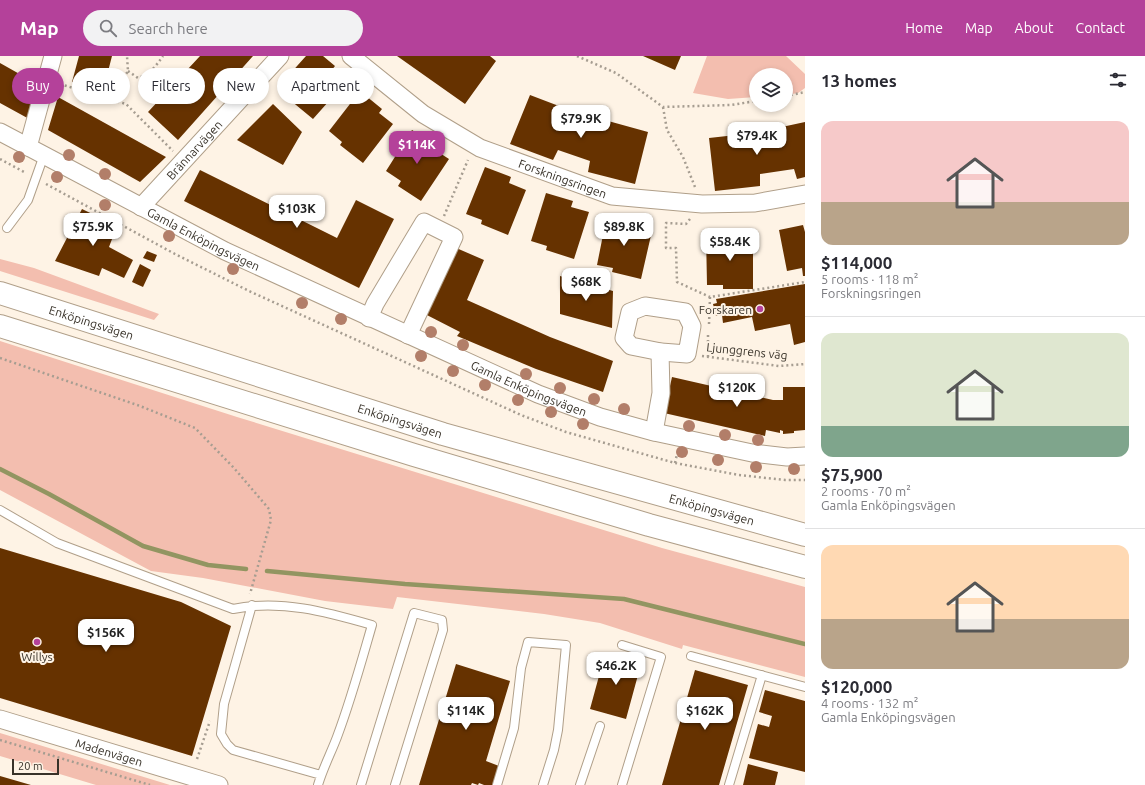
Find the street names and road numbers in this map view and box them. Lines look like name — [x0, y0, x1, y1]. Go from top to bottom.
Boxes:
street label: Brännarvägen — [163, 117, 224, 182]
street label: Forskningsringen — [517, 156, 609, 200]
street label: Gamla Enköpingsvägen — [145, 205, 262, 273]
street label: Enköpingsvägen — [48, 303, 135, 342]
street label: Ljunggrens väg — [706, 340, 788, 362]
street label: Gamla Enköpingsvägen — [469, 358, 589, 418]
street label: Enköpingsvägen — [356, 401, 444, 440]
street label: Enköpingsvägen — [668, 491, 756, 527]
street label: Madenvägen — [74, 736, 144, 768]

